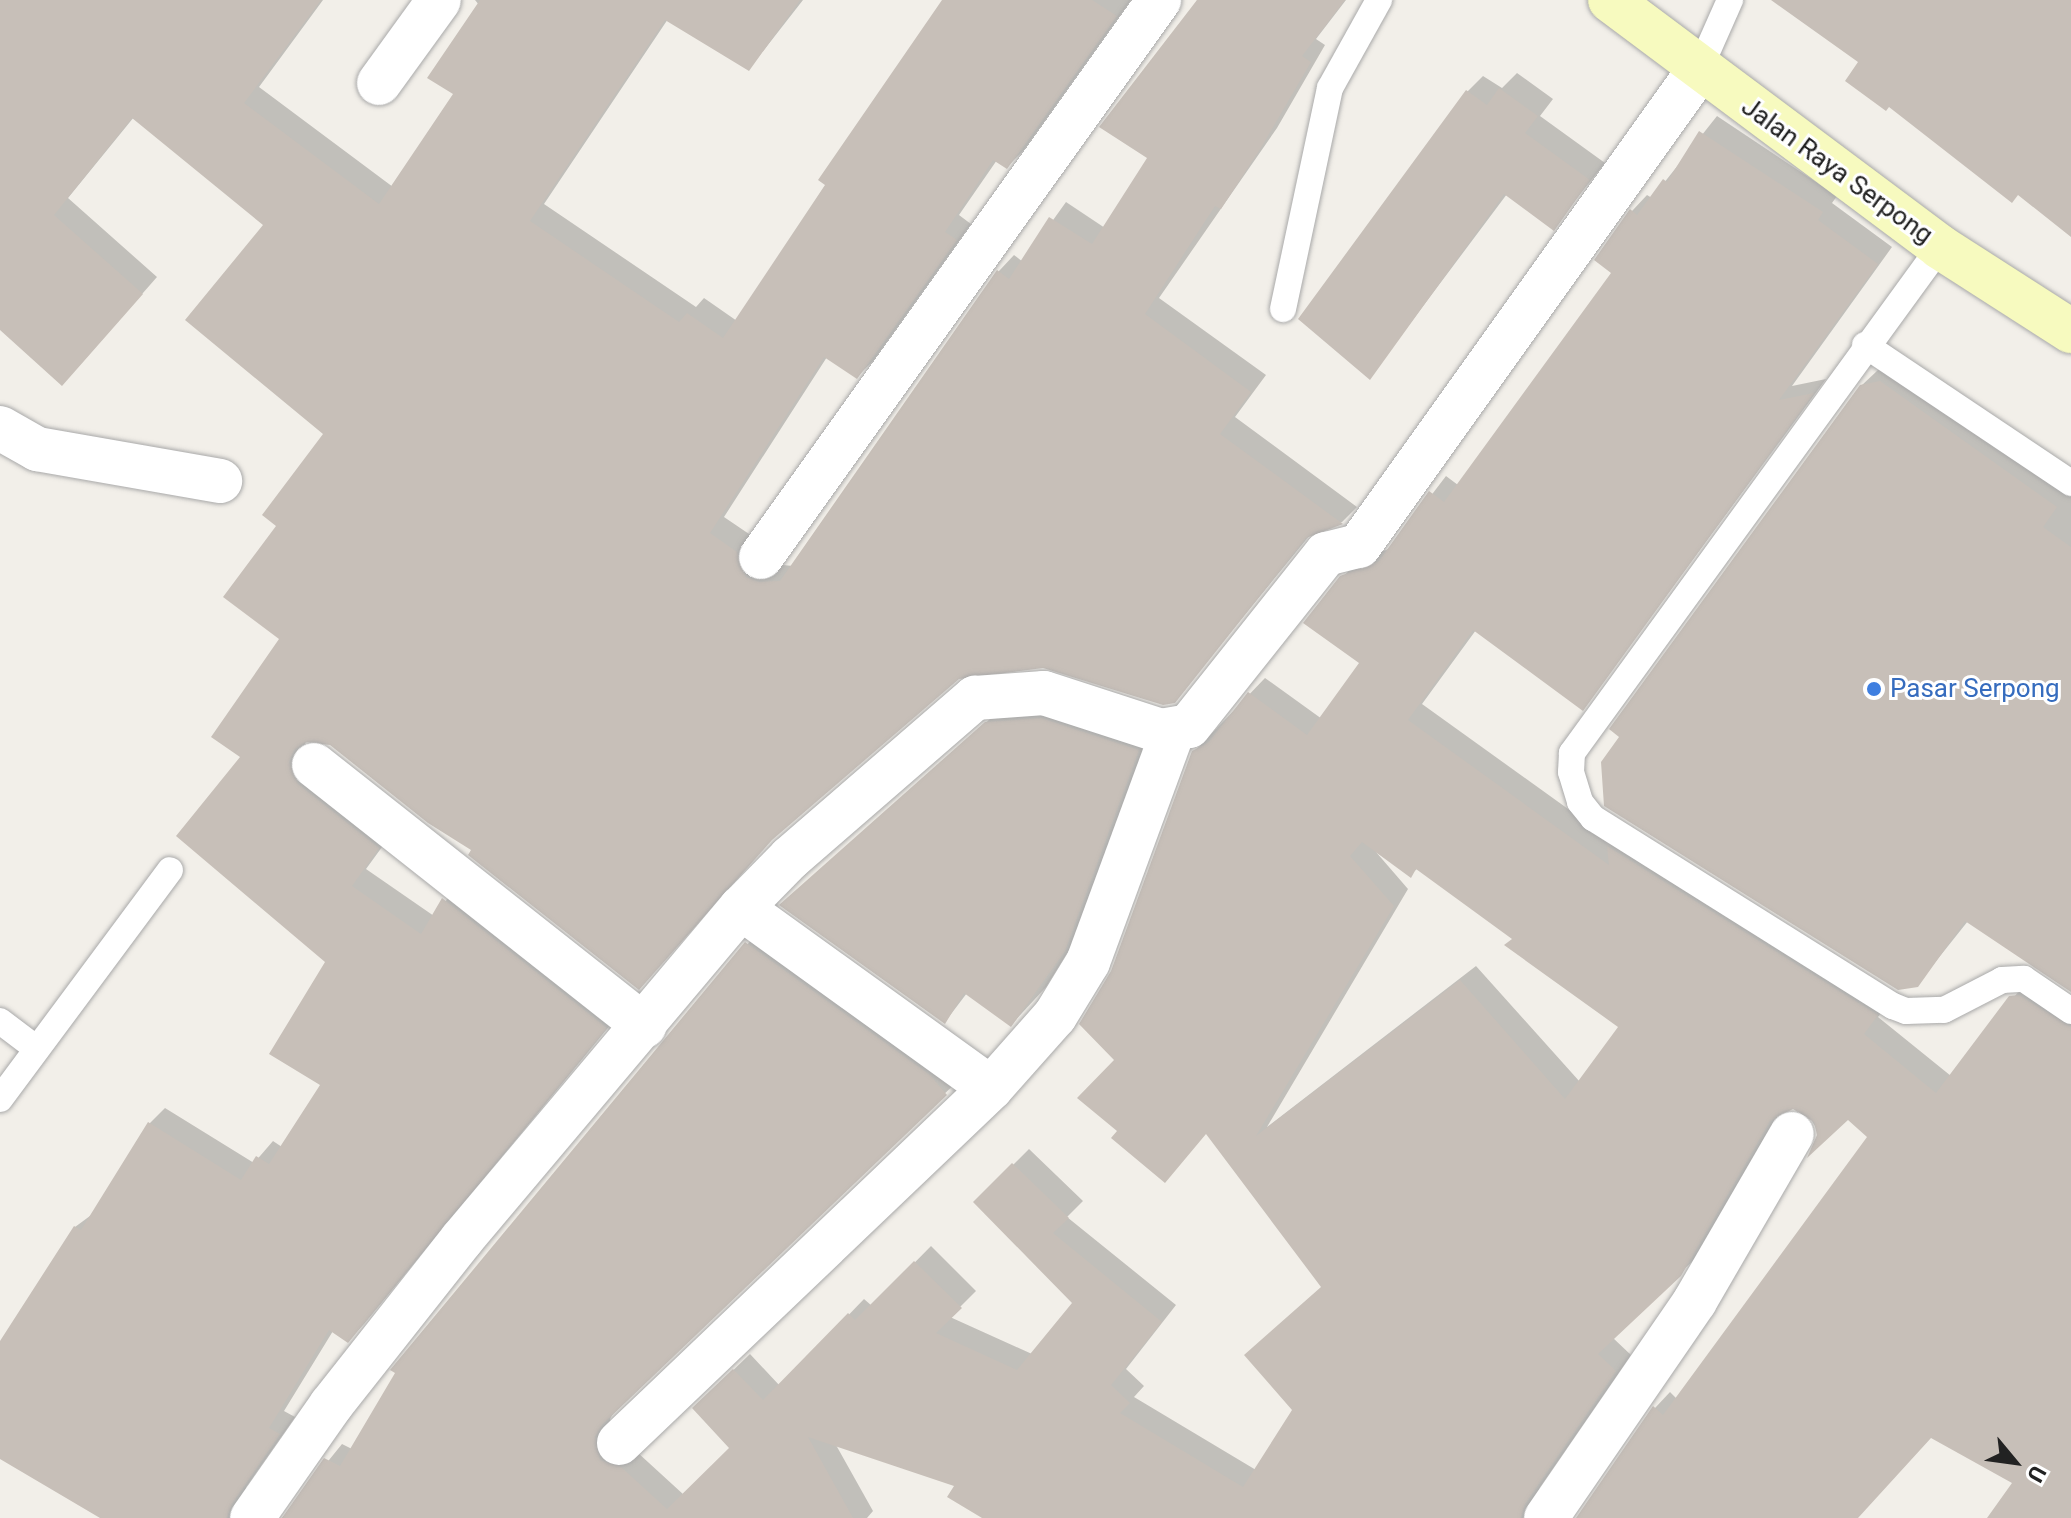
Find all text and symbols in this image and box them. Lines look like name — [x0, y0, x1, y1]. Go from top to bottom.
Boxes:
street label: Jalan Raya Serpong — [1735, 91, 1939, 251]
place label: Pasar Serpong — [1890, 673, 2060, 705]
marker: Pasar Serpong — [1865, 680, 1883, 698]
north arrow — [1975, 1422, 2055, 1502]
text: U — [2022, 1461, 2051, 1486]

